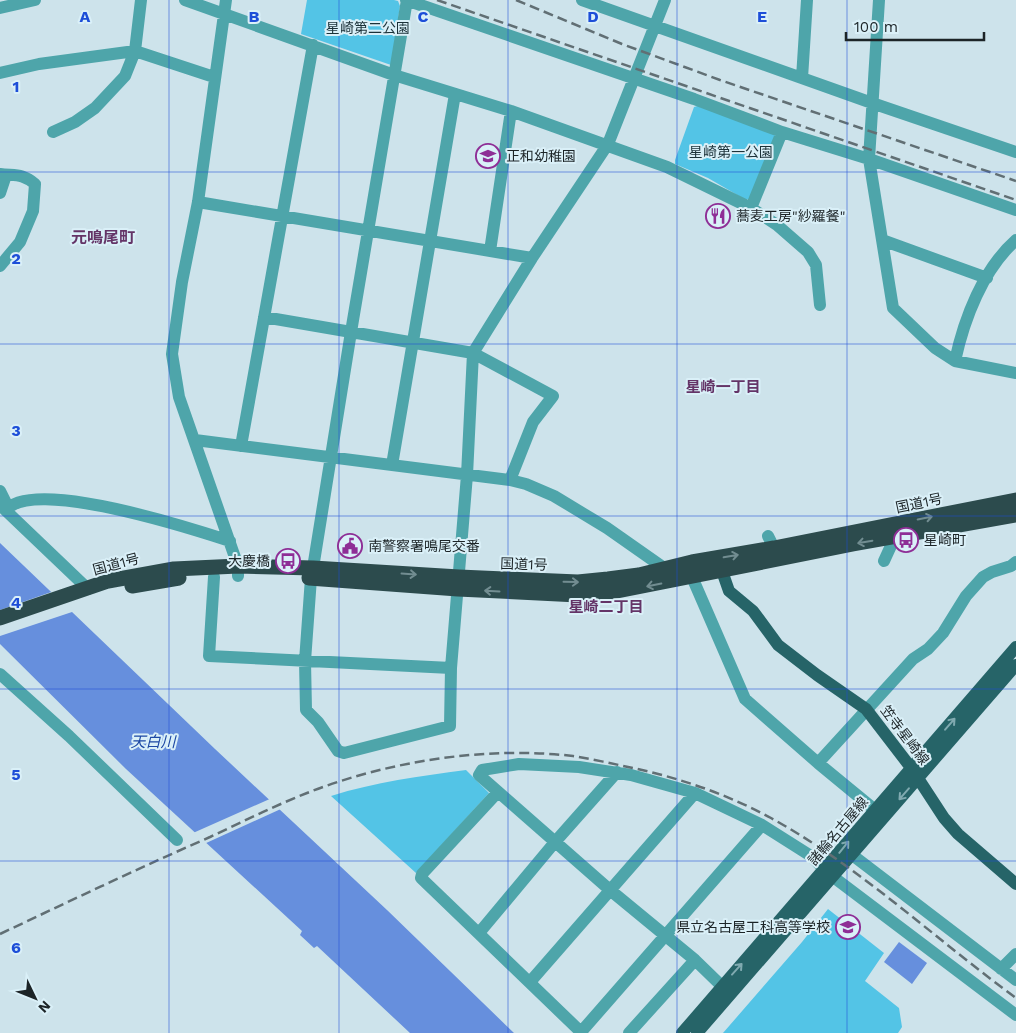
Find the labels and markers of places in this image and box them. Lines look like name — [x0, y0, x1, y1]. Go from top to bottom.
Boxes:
school or university icon: 正和幼稚園 — [475, 143, 501, 169]
place label: 正和幼稚園 — [506, 148, 576, 164]
restaurant icon: 蕎麦工房"紗羅餐" — [705, 203, 731, 229]
place label: 蕎麦工房"紗羅餐" — [736, 208, 845, 224]
bus stop icon: 星崎町 — [893, 527, 919, 553]
place label: 星崎町 — [924, 532, 966, 548]
public building icon: 南警察署鳴尾交番 — [337, 533, 363, 559]
place label: 南警察署鳴尾交番 — [368, 538, 480, 554]
bus stop icon: 大慶橋 — [275, 548, 301, 574]
place label: 大慶橋 — [228, 553, 270, 569]
school or university icon: 県立名古屋工科高等学校 — [835, 914, 861, 940]
place label: 県立名古屋工科高等学校 — [676, 919, 830, 935]

